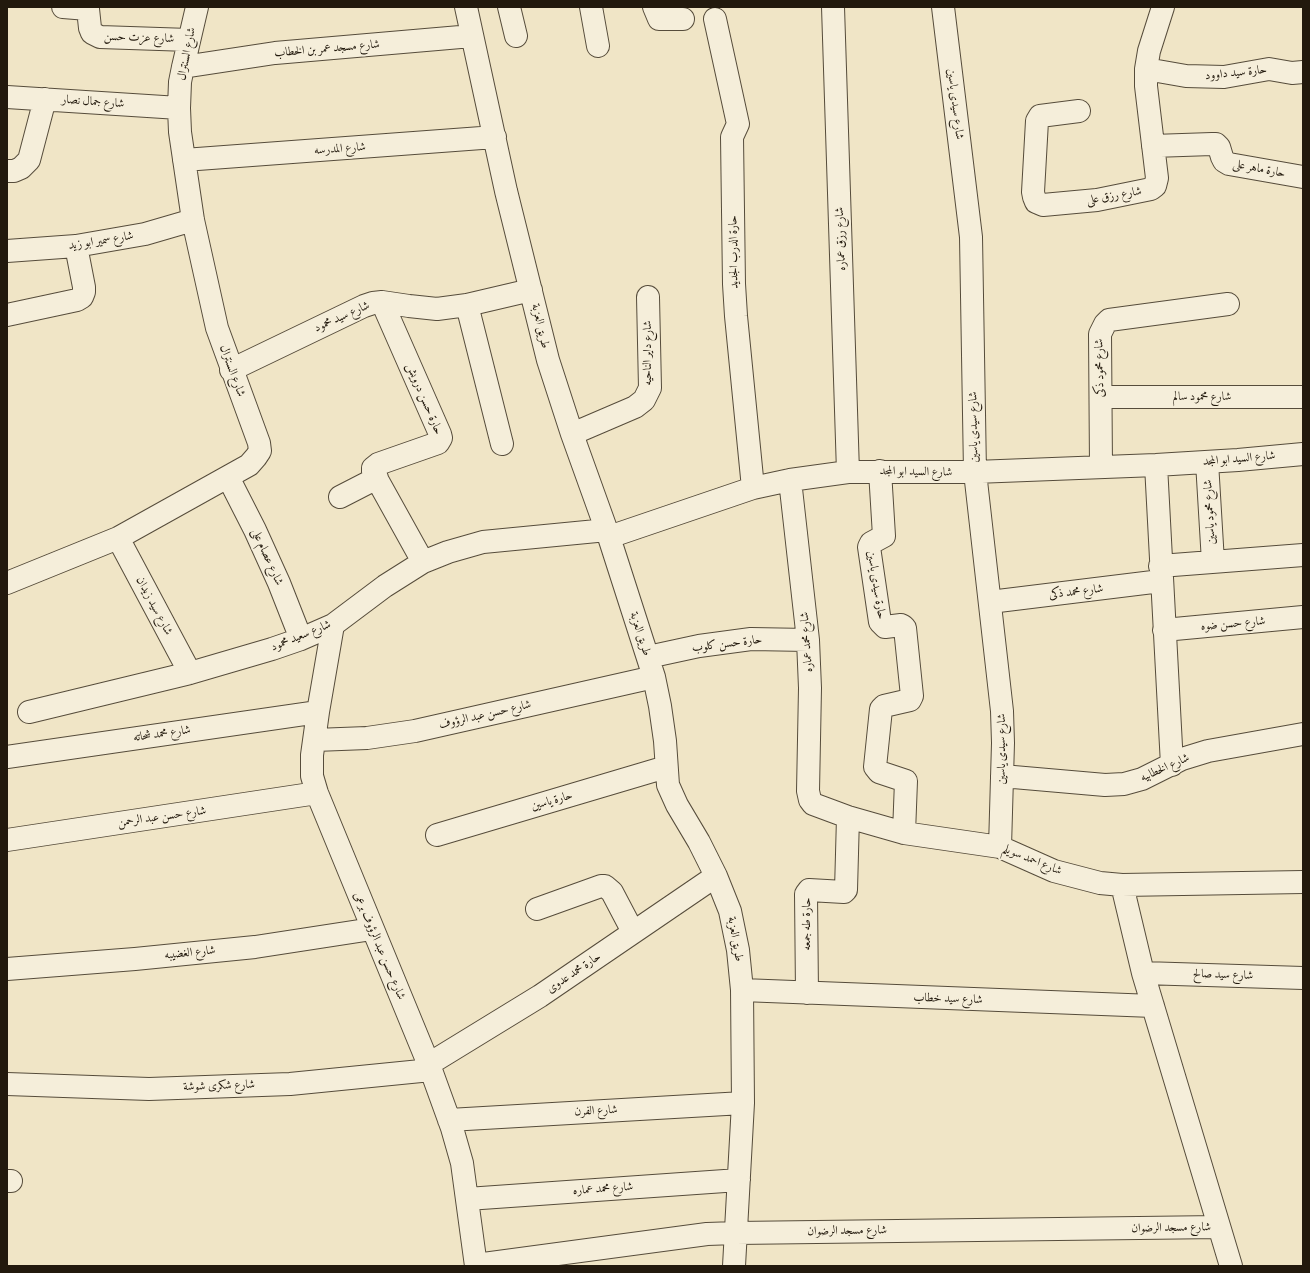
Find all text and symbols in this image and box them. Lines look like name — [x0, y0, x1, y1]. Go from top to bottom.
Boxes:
street label: شارع السنترال — [175, 26, 199, 82]
street label: شارع عزت حسن — [104, 30, 174, 46]
street label: شارع مسجد عمر بن الخطاب — [274, 37, 380, 61]
street label: حارة سيد داوود — [1204, 63, 1268, 83]
street label: شارع سيدى ياسين — [944, 68, 966, 140]
street label: شارع جمال نصار — [61, 93, 125, 111]
street label: شارع المدرسه — [314, 140, 366, 158]
street label: حارة ماهر على — [1231, 157, 1287, 181]
street label: شارع رزق على — [1085, 184, 1143, 208]
street label: شارع رزق عماره — [833, 207, 849, 271]
street label: حارة الدرب الجديد — [726, 215, 742, 289]
street label: شارع سمير ابو زيد — [68, 229, 134, 253]
street label: شارع سيد محمود — [312, 298, 372, 336]
street label: طريق العزبة — [528, 302, 552, 350]
street label: شارع داير الناحيه — [641, 320, 655, 386]
street label: شارع محمود ذكى — [1092, 339, 1108, 397]
street label: شارع السنترال — [216, 343, 248, 399]
street label: حارة حسن درويش — [402, 361, 446, 437]
street label: شارع محمود سالم — [1173, 390, 1231, 404]
street label: شارع سيدى ياسين — [966, 391, 982, 463]
street label: شارع السيد ابو المجد — [1202, 449, 1276, 469]
street label: شارع السيد ابو المجد — [879, 464, 953, 480]
street label: شارع محمود ياسين — [1201, 479, 1219, 545]
street label: شارع عصام على — [248, 526, 286, 588]
street label: حارة سيدى ياسين — [863, 550, 889, 620]
street label: شارع سيد زيدان — [133, 574, 175, 638]
street label: شارع محمد ذكى — [1048, 582, 1104, 602]
street label: طريق العزبة — [626, 610, 654, 658]
street label: شارع محمد عماره — [798, 611, 816, 673]
street label: شارع حسن ضوه — [1200, 614, 1266, 634]
street label: شارع سعيد محمود — [269, 617, 333, 655]
street label: حارة حسن كلوب — [691, 633, 763, 655]
street label: شارع حسن عبد الرؤوف — [437, 697, 533, 733]
street label: شارع سيدى ياسين — [995, 713, 1009, 785]
street label: شارع محمد شحاته — [132, 723, 192, 745]
street label: شارع الخطابيه — [1138, 751, 1192, 785]
street label: حارة ياسين — [530, 788, 574, 814]
street label: شارع حسن عبد الرحمن — [117, 804, 207, 830]
street label: شارع احمد سويلم — [1000, 842, 1064, 878]
street label: شارع حسن عبد الرؤوف برعى — [350, 890, 408, 1002]
street label: حارة طه جمعه — [800, 897, 814, 951]
street label: طريق العزبة — [724, 915, 746, 963]
street label: شارع الغضيبه — [164, 943, 216, 963]
street label: حارة محمد عدوى — [544, 950, 604, 996]
street label: شارع سيد صالح — [1193, 967, 1253, 983]
street label: شارع سيد خطاب — [913, 991, 983, 1007]
street label: شارع شكرى شوشة — [183, 1078, 255, 1094]
street label: شارع الفرن — [574, 1103, 618, 1119]
street label: شارع محمد عماره — [572, 1180, 634, 1198]
street label: شارع مسجد الرضوان — [1131, 1220, 1211, 1236]
street label: شارع مسجد الرضوان — [807, 1223, 887, 1239]

